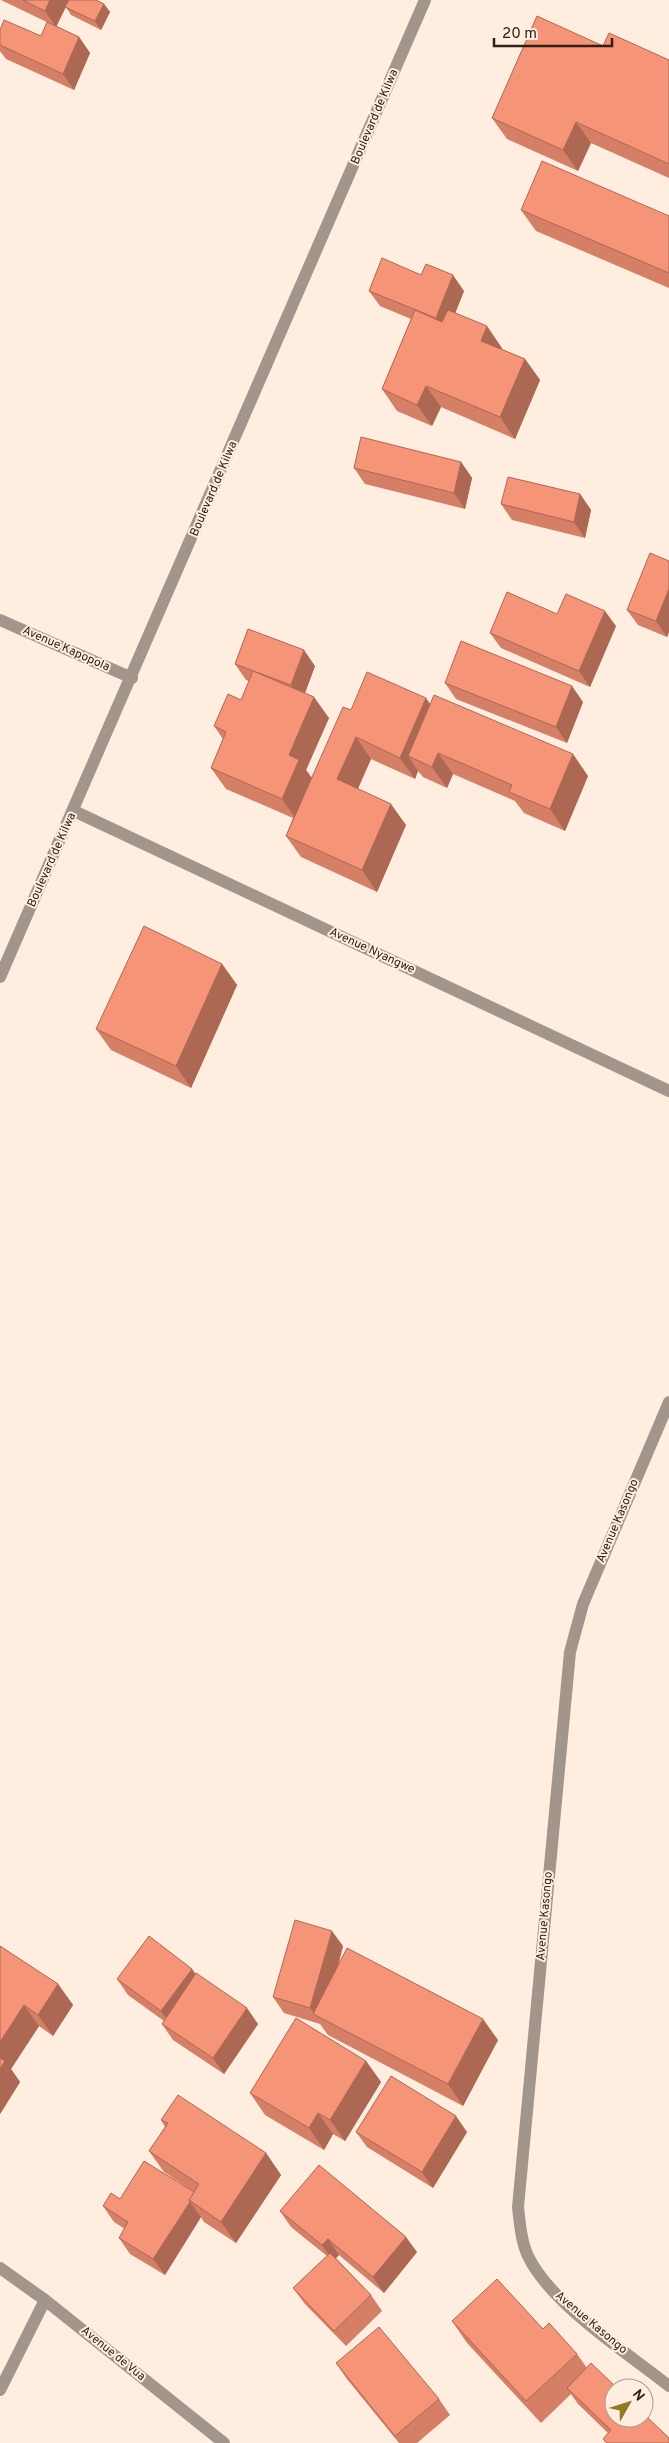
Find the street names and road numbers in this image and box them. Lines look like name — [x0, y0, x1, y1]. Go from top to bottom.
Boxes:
street label: Boulevard de Kilwa — [348, 67, 402, 167]
street label: Boulevard de Kilwa — [187, 439, 241, 539]
street label: Avenue Kapopola — [20, 623, 112, 675]
street label: Boulevard de Kilwa — [24, 810, 80, 910]
street label: Avenue Nyangwe — [327, 924, 417, 978]
street label: Avenue Kasongo — [593, 1476, 643, 1565]
street label: Avenue Kasongo — [533, 1870, 557, 1961]
street label: Avenue Kasongo — [552, 2288, 631, 2358]
street label: Avenue de Vua — [77, 2323, 149, 2385]

